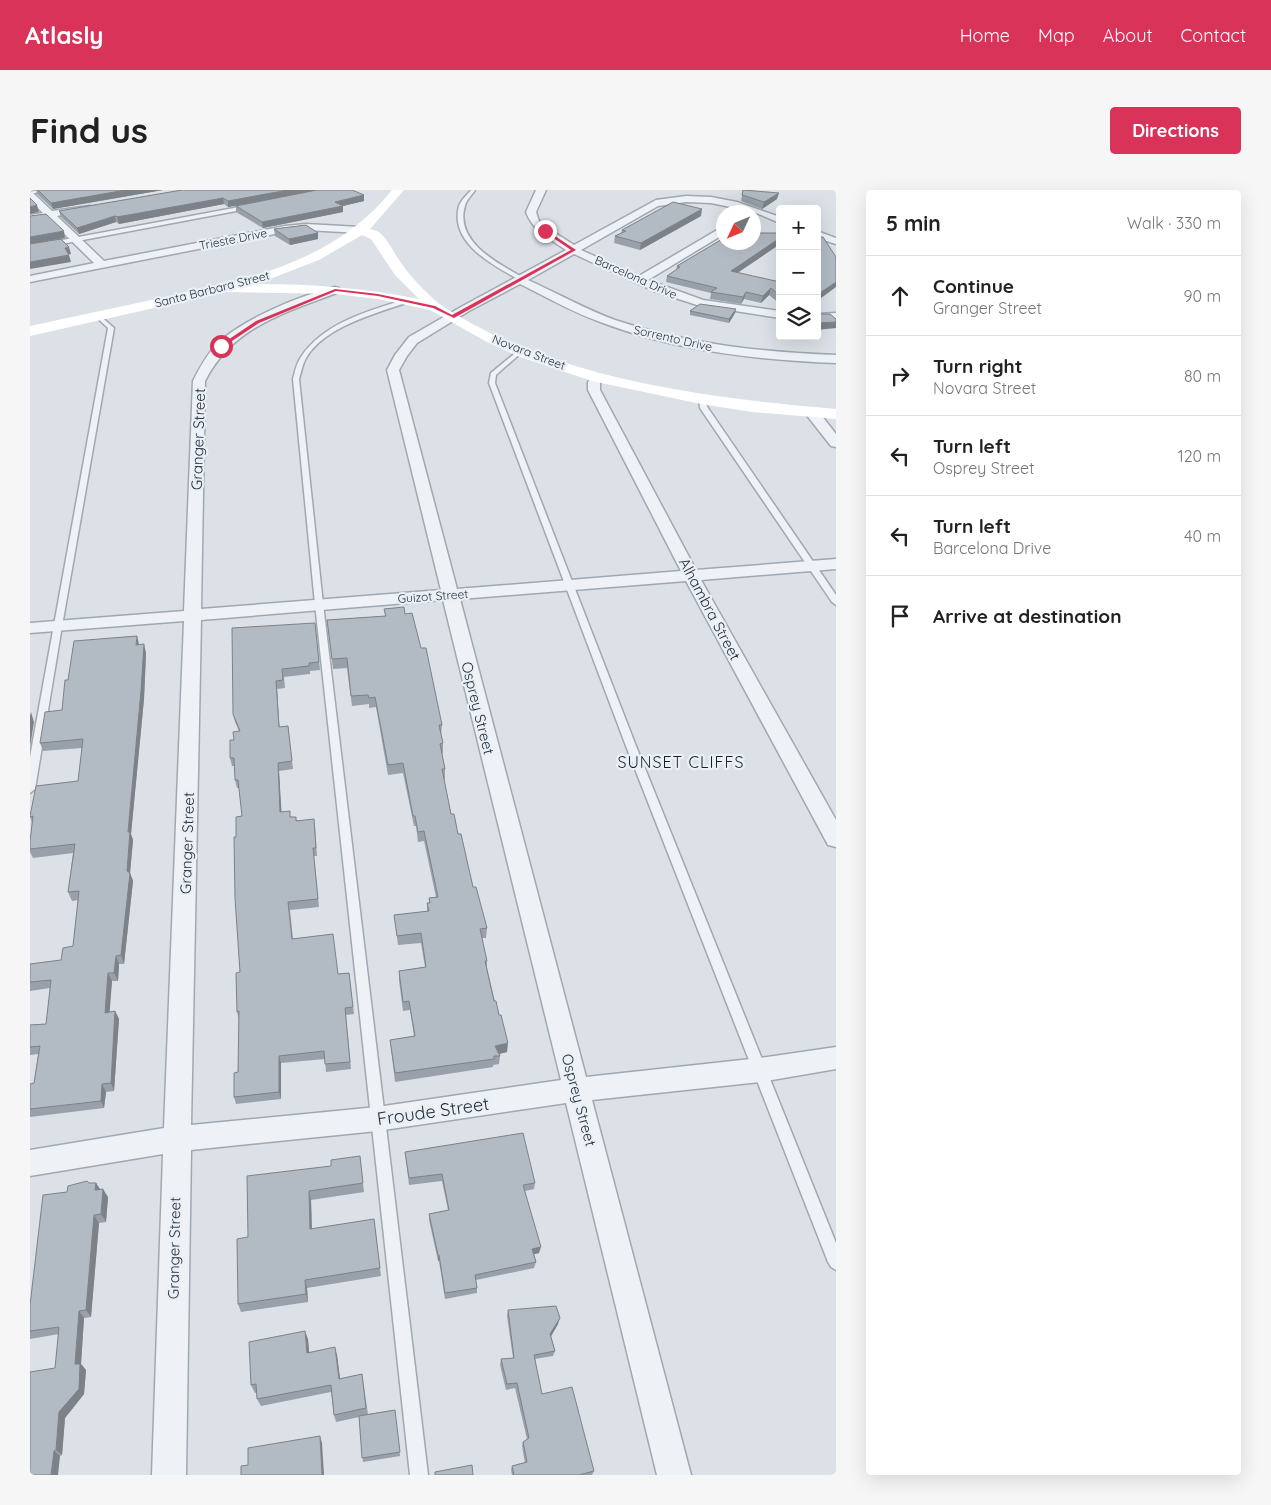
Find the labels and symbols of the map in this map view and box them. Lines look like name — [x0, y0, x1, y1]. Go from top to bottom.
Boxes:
north arrow — [716, 205, 761, 250]
route end — [534, 220, 557, 243]
street label: Trieste Drive — [198, 225, 269, 253]
street label: Barcelona Drive — [592, 252, 680, 302]
street label: Santa Barbara Street — [153, 267, 271, 311]
street label: Sorrento Drive — [632, 322, 714, 354]
street label: Novara Street — [490, 331, 568, 373]
route start — [210, 335, 233, 358]
street label: Granger Street — [187, 388, 209, 490]
street label: Alhambra Street — [675, 555, 745, 663]
street label: Guizot Street — [397, 586, 469, 606]
street label: Osprey Street — [457, 660, 499, 756]
district label: SUNSET CLIFFS — [617, 752, 745, 772]
street label: Granger Street — [176, 792, 198, 894]
street label: Osprey Street — [558, 1052, 600, 1148]
street label: Froude Street — [376, 1092, 490, 1130]
street label: Granger Street — [164, 1197, 184, 1299]

